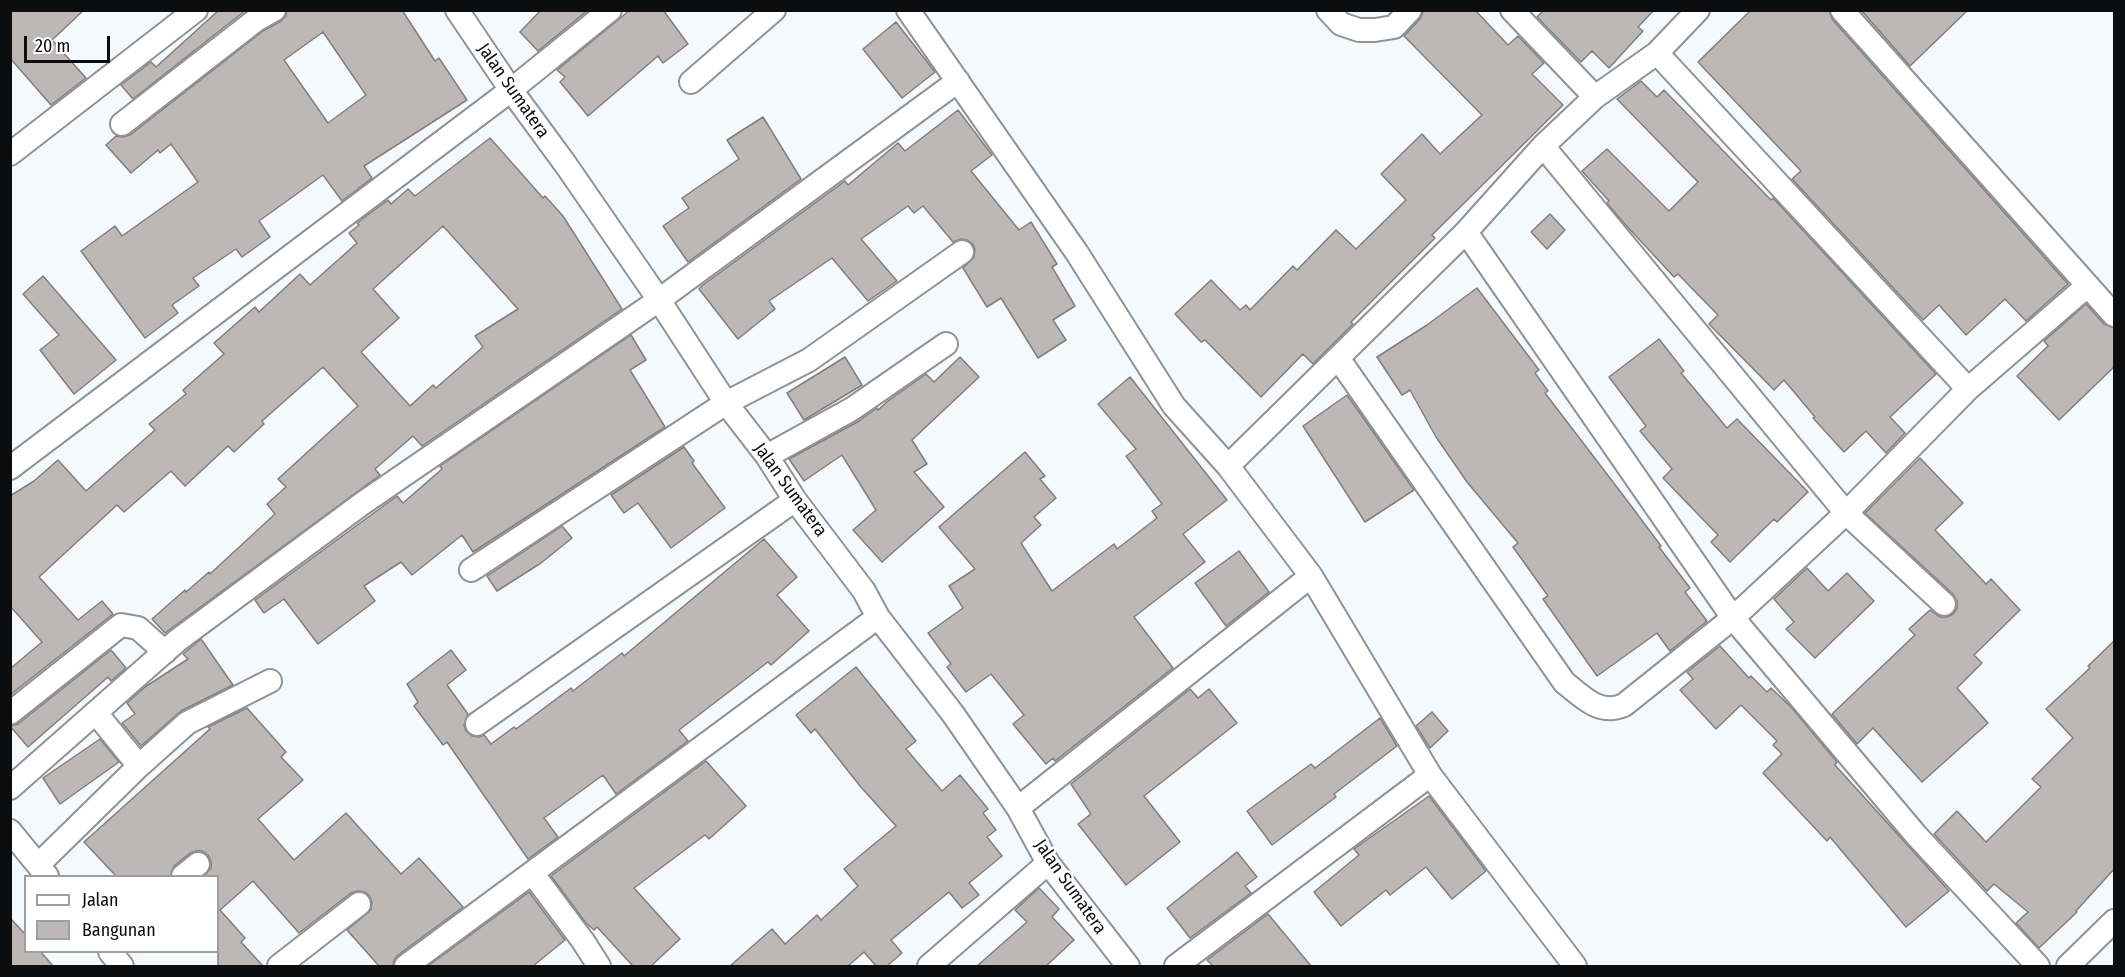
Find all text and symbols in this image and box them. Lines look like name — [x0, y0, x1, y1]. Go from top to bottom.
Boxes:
scale bar — [27, 24, 112, 62]
text: 20 m — [35, 35, 70, 57]
street label: Jalan Sumatera — [472, 39, 554, 143]
street label: Jalan Sumatera — [749, 439, 831, 541]
street label: Jalan Sumatera — [1029, 835, 1111, 939]
legend — [24, 875, 219, 953]
text: Jalan — [82, 889, 119, 911]
text: Bangunan — [82, 919, 156, 941]

